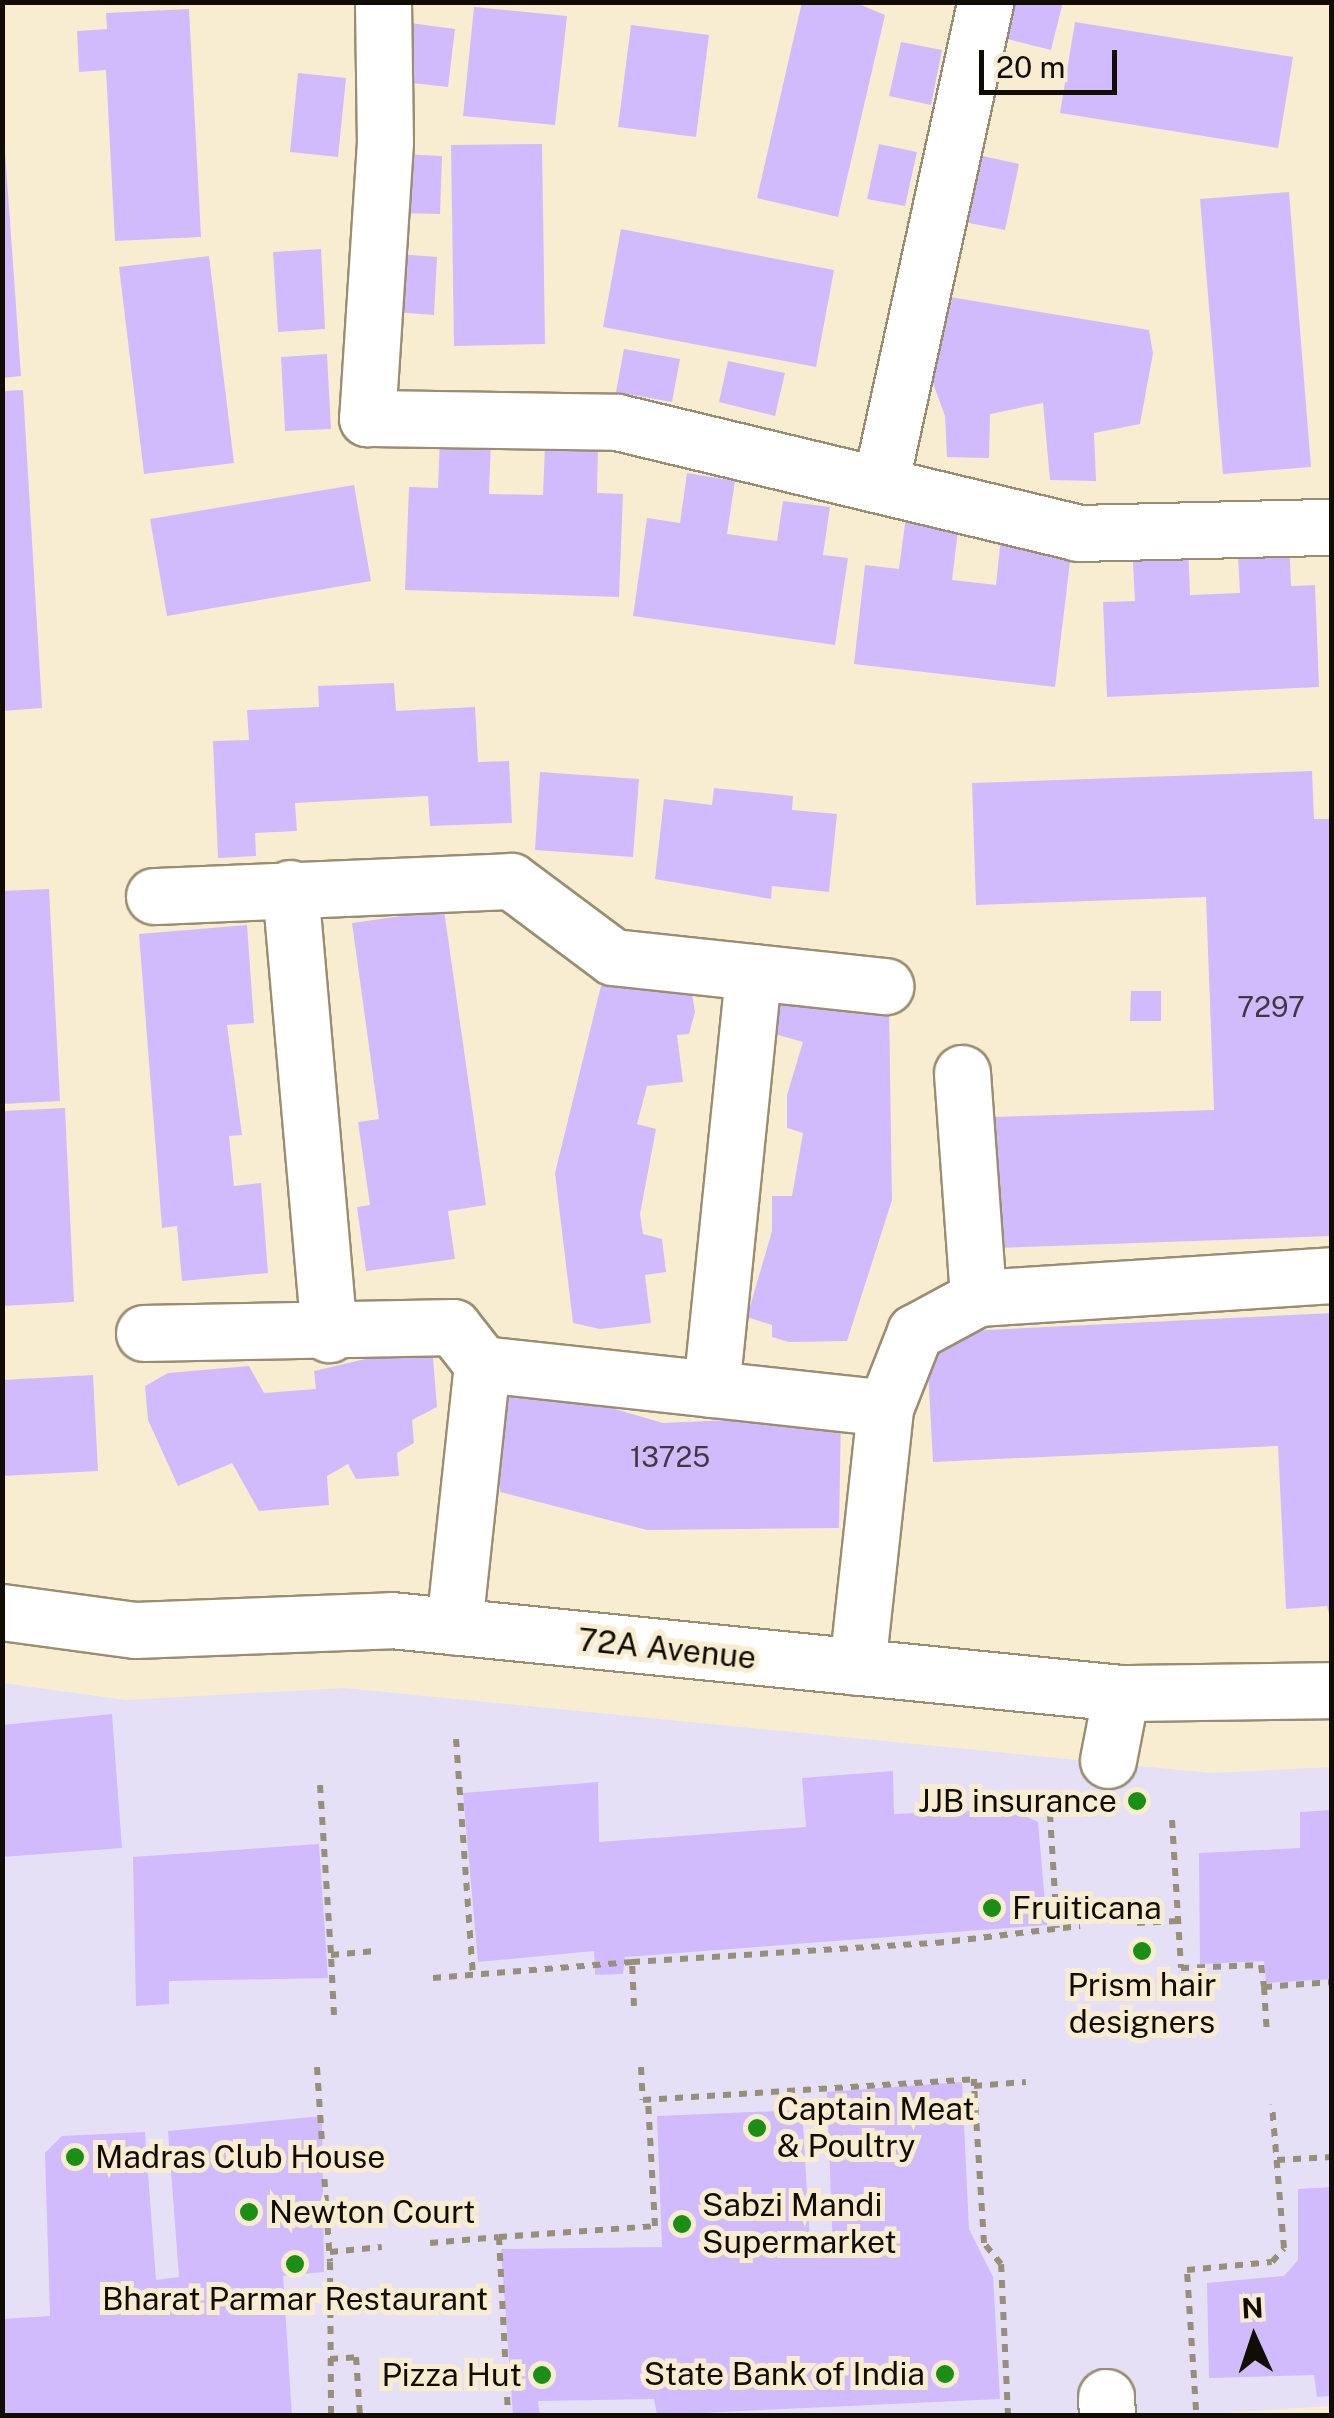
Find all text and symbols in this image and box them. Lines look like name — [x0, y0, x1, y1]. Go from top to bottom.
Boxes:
scale bar — [984, 30, 1122, 92]
text: 20 m — [996, 49, 1065, 85]
house number: 7297 — [1237, 990, 1305, 1024]
house number: 13725 — [630, 1440, 710, 1474]
street label: 72A Avenue — [576, 1621, 758, 1677]
place label: JJB insurance — [918, 1782, 1117, 1820]
marker: JJB insurance — [1126, 1790, 1148, 1812]
place label: Fruiticana — [1012, 1889, 1162, 1927]
marker: Fruiticana — [981, 1897, 1003, 1919]
marker: Prism hair designers — [1131, 1940, 1153, 1962]
place label: Prism hair designers — [1067, 1967, 1217, 2042]
place label: Captain Meat & Poultry — [777, 2091, 975, 2166]
marker: Captain Meat & Poultry — [746, 2117, 768, 2139]
place label: Madras Club House — [95, 2138, 386, 2176]
marker: Madras Club House — [64, 2146, 86, 2168]
place label: Sabzi Mandi Supermarket — [702, 2187, 897, 2262]
place label: Newton Court — [269, 2193, 475, 2231]
marker: Newton Court — [238, 2201, 260, 2223]
marker: Sabzi Mandi Supermarket — [671, 2213, 693, 2235]
marker: Bharat Parmar Restaurant — [284, 2253, 306, 2275]
place label: Bharat Parmar Restaurant — [102, 2280, 488, 2318]
north arrow — [1204, 2288, 1304, 2388]
text: N — [1241, 2290, 1264, 2325]
place label: State Bank of India — [643, 2355, 925, 2393]
place label: Pizza Hut — [381, 2356, 522, 2394]
marker: State Bank of India — [934, 2363, 956, 2385]
marker: Pizza Hut — [531, 2364, 553, 2386]

